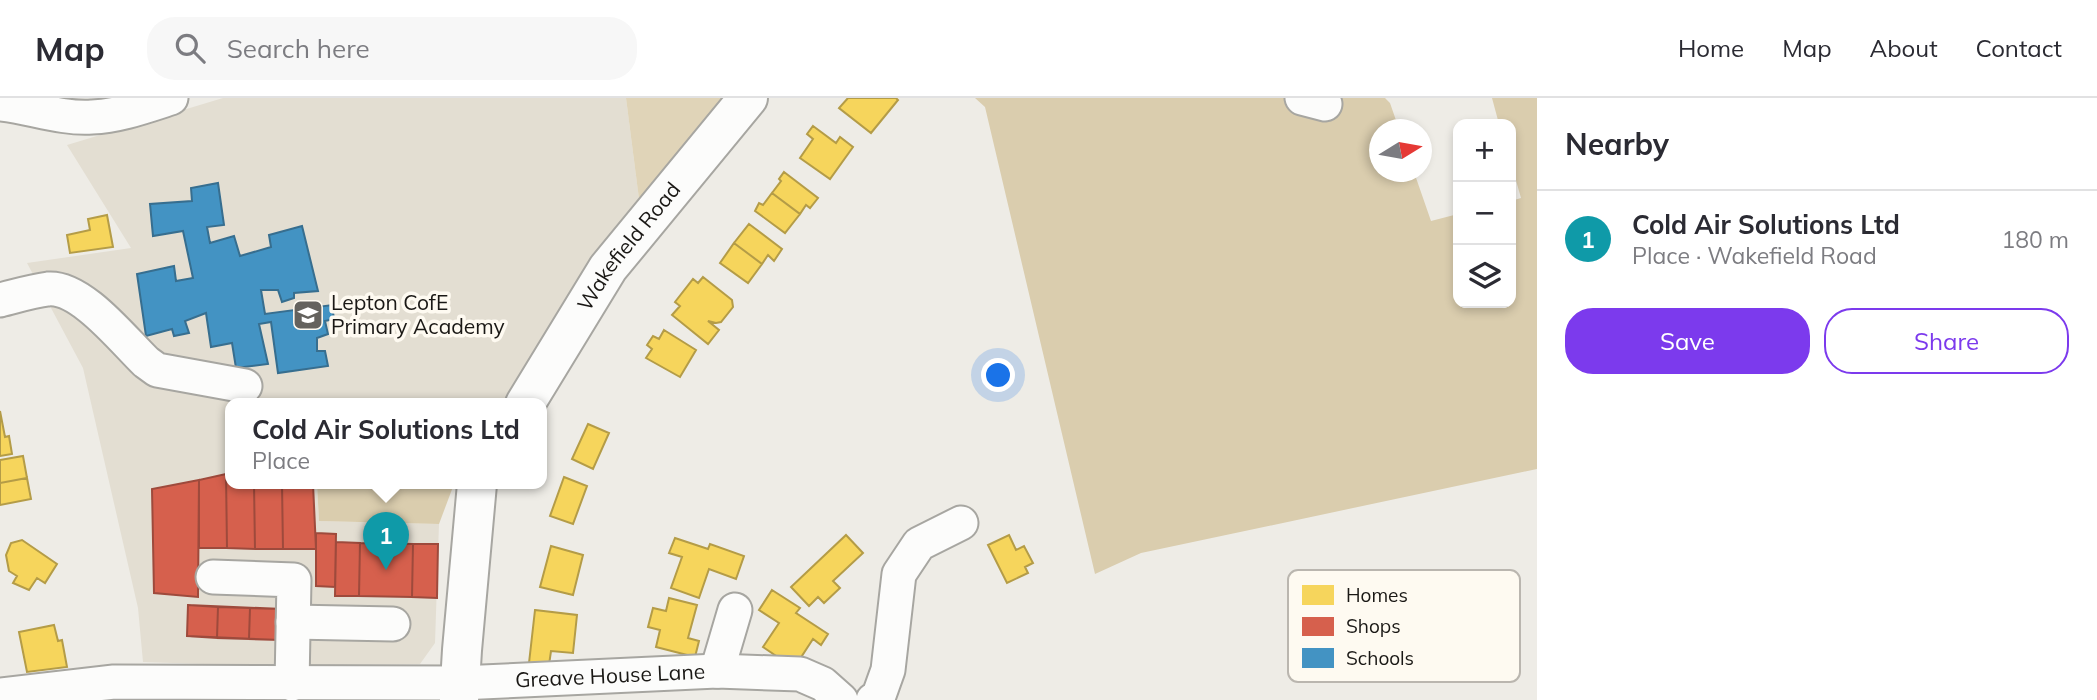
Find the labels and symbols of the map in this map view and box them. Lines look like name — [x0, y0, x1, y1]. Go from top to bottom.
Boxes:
north arrow — [1369, 119, 1432, 182]
street label: Wakefield Road — [571, 176, 685, 315]
place label: Lepton CofE Primary Academy — [331, 289, 505, 339]
school or university icon: Lepton CofE Primary Academy — [291, 298, 325, 332]
your location — [981, 358, 1015, 392]
pin: 1 — [363, 512, 409, 570]
legend — [1288, 570, 1520, 682]
text: Homes — [1346, 583, 1408, 607]
text: Shops — [1346, 614, 1401, 638]
text: Schools — [1346, 646, 1414, 670]
street label: Greave House Lane — [514, 658, 706, 692]

